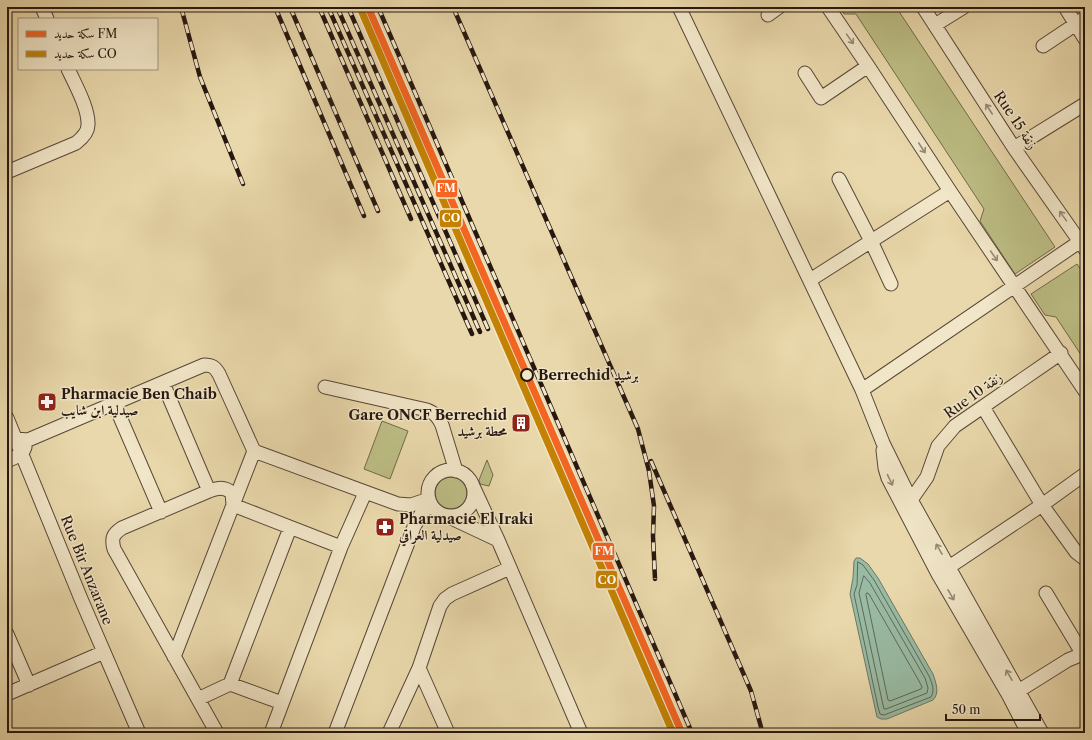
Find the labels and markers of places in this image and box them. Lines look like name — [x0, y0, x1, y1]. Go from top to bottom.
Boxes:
place label: Berrechid برشيد — [538, 366, 639, 384]
marker: Berrechid برشيد — [520, 368, 534, 382]
place label: Pharmacie Ben Chaib صيدلية ابن شايب — [61, 385, 217, 419]
pharmacy icon: Pharmacie Ben Chaib صيدلية ابن شايب — [36, 391, 58, 413]
place label: Gare ONCF Berrechid محطة برشيد — [348, 406, 508, 440]
building icon: Gare ONCF Berrechid محطة برشيد — [510, 412, 532, 434]
place label: Pharmacie El Iraki صيدلية العراقي — [398, 510, 533, 547]
pharmacy icon: Pharmacie El Iraki صيدلية العراقي — [374, 516, 396, 538]

